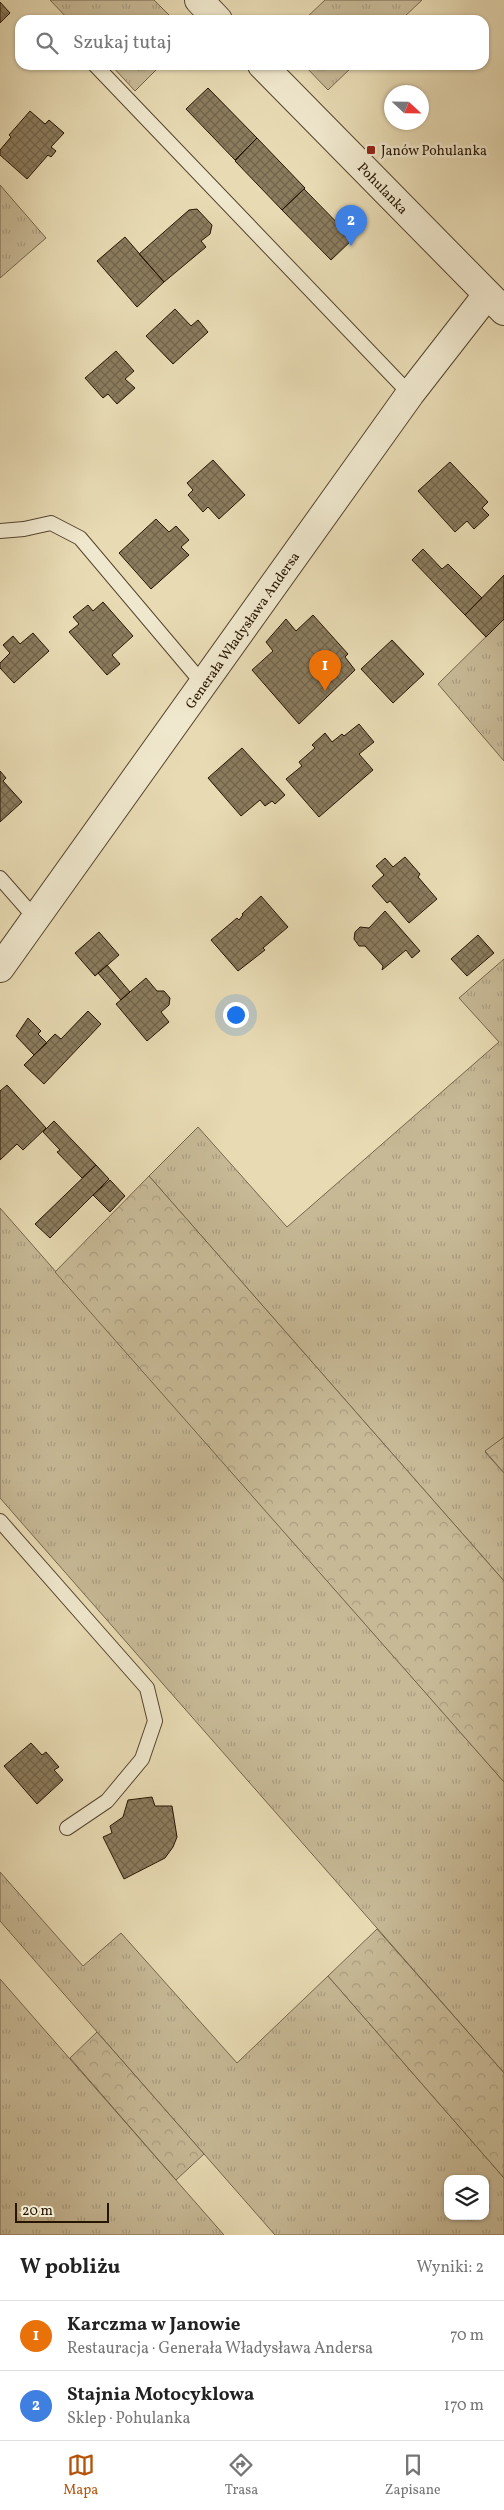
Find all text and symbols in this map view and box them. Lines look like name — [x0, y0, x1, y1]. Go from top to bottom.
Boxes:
search box — [15, 15, 489, 70]
icon: search — [33, 29, 61, 57]
text: Szukaj tutaj — [73, 30, 172, 56]
north arrow — [384, 85, 429, 130]
place label: Janów Pohulanka — [381, 142, 487, 161]
marker: Janów Pohulanka — [365, 144, 377, 156]
street label: Pohulanka — [352, 159, 412, 219]
pin: 2 — [335, 205, 367, 246]
street label: Generała Władysława Andersa — [182, 549, 305, 713]
pin: 1 — [309, 650, 341, 691]
your location — [223, 1002, 249, 1028]
map controls — [444, 2175, 489, 2220]
button: layers — [444, 2175, 489, 2220]
scale bar — [15, 2200, 109, 2223]
text: 20 m — [22, 2202, 53, 2221]
text: W pobliżu — [20, 2253, 120, 2282]
text: Wyniki: 2 — [416, 2257, 484, 2279]
text: Karczma w Janowie — [67, 2312, 241, 2338]
text: 1 — [33, 2325, 39, 2347]
text: 70 m — [450, 2325, 484, 2347]
text: Restauracja · Generała Władysława Andersa — [67, 2338, 373, 2360]
text: Stajnia Motocyklowa — [67, 2382, 254, 2408]
text: 2 — [32, 2395, 40, 2417]
text: 170 m — [444, 2395, 484, 2417]
text: Sklep · Pohulanka — [67, 2408, 191, 2430]
tab: Mapa — [63, 2451, 98, 2500]
tab: Trasa — [225, 2451, 258, 2500]
tab: Zapisane — [385, 2451, 441, 2500]

